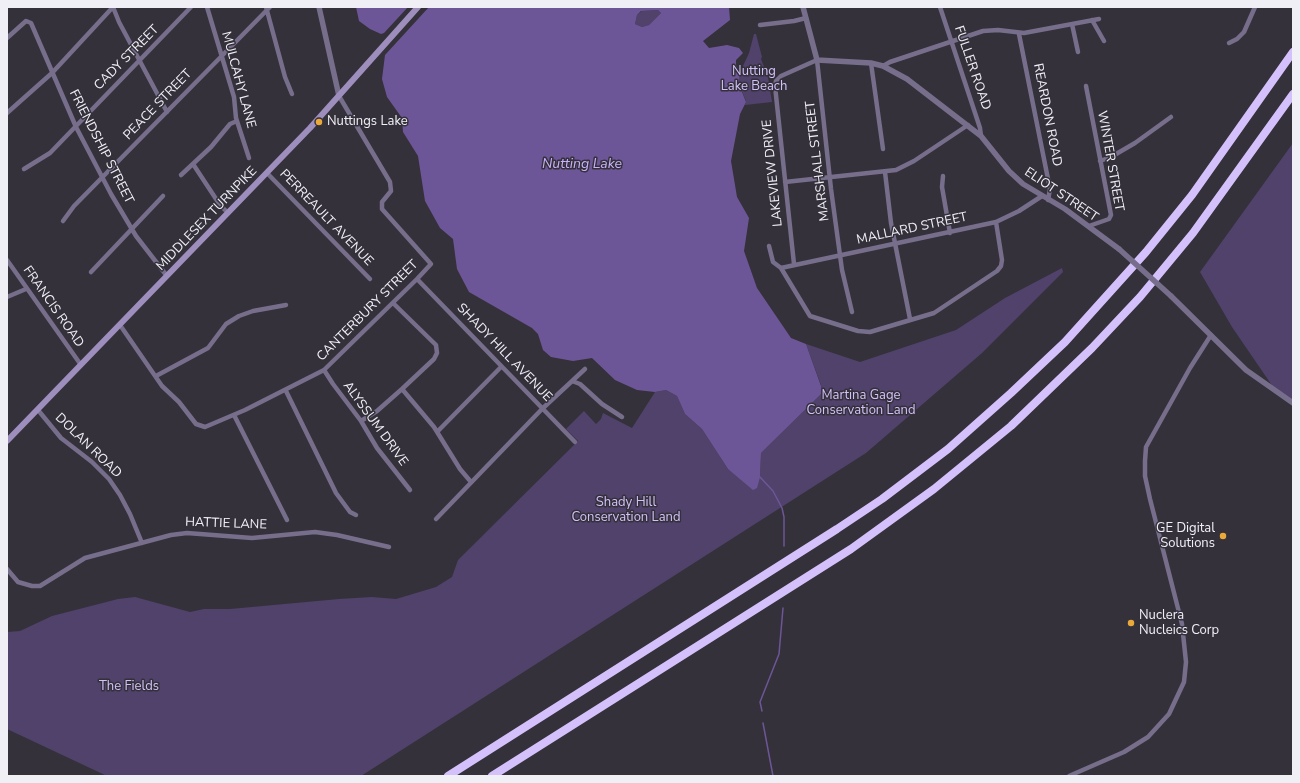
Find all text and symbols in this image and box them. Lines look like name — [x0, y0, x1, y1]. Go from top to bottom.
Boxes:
street label: CADY STREET — [91, 22, 163, 94]
street label: FULLER ROAD — [950, 24, 994, 112]
street label: MULCAHY LANE — [218, 30, 258, 130]
street label: REARDON ROAD — [1029, 62, 1065, 168]
park label: Nutting Lake Beach — [721, 64, 787, 95]
street label: PEACE STREET — [121, 67, 195, 143]
street label: FRIENDSHIP STREET — [65, 87, 137, 207]
street label: MARSHALL STREET — [803, 100, 833, 222]
street label: WINTER STREET — [1093, 109, 1127, 213]
place label: Nuttings Lake — [327, 114, 408, 130]
marker: Nuttings Lake — [314, 117, 324, 127]
street label: LAKEVIEW DRIVE — [760, 119, 786, 227]
water label: Nutting Lake — [542, 157, 622, 173]
street label: MIDDLESEX TURNPIKE — [153, 164, 261, 274]
street label: ELIOT STREET — [1021, 165, 1101, 225]
street label: PERREAULT AVENUE — [276, 167, 376, 269]
street label: MALLARD STREET — [855, 210, 969, 248]
street label: CANTERBURY STREET — [314, 257, 422, 365]
street label: FRANCIS ROAD — [19, 263, 87, 351]
street label: SHADY HILL AVENUE — [453, 301, 555, 405]
street label: ALYSSUM DRIVE — [339, 379, 411, 469]
park label: Martina Gage Conservation Land — [806, 388, 916, 419]
street label: DOLAN ROAD — [52, 410, 124, 482]
park label: Shady Hill Conservation Land — [571, 495, 681, 526]
street label: HATTIE LANE — [185, 515, 267, 533]
place label: GE Digital Solutions — [1156, 521, 1215, 552]
marker: GE Digital Solutions — [1218, 531, 1228, 541]
place label: Nuclera Nucleics Corp — [1139, 608, 1219, 639]
marker: Nuclera Nucleics Corp — [1126, 618, 1136, 628]
park label: The Fields — [99, 679, 159, 695]

